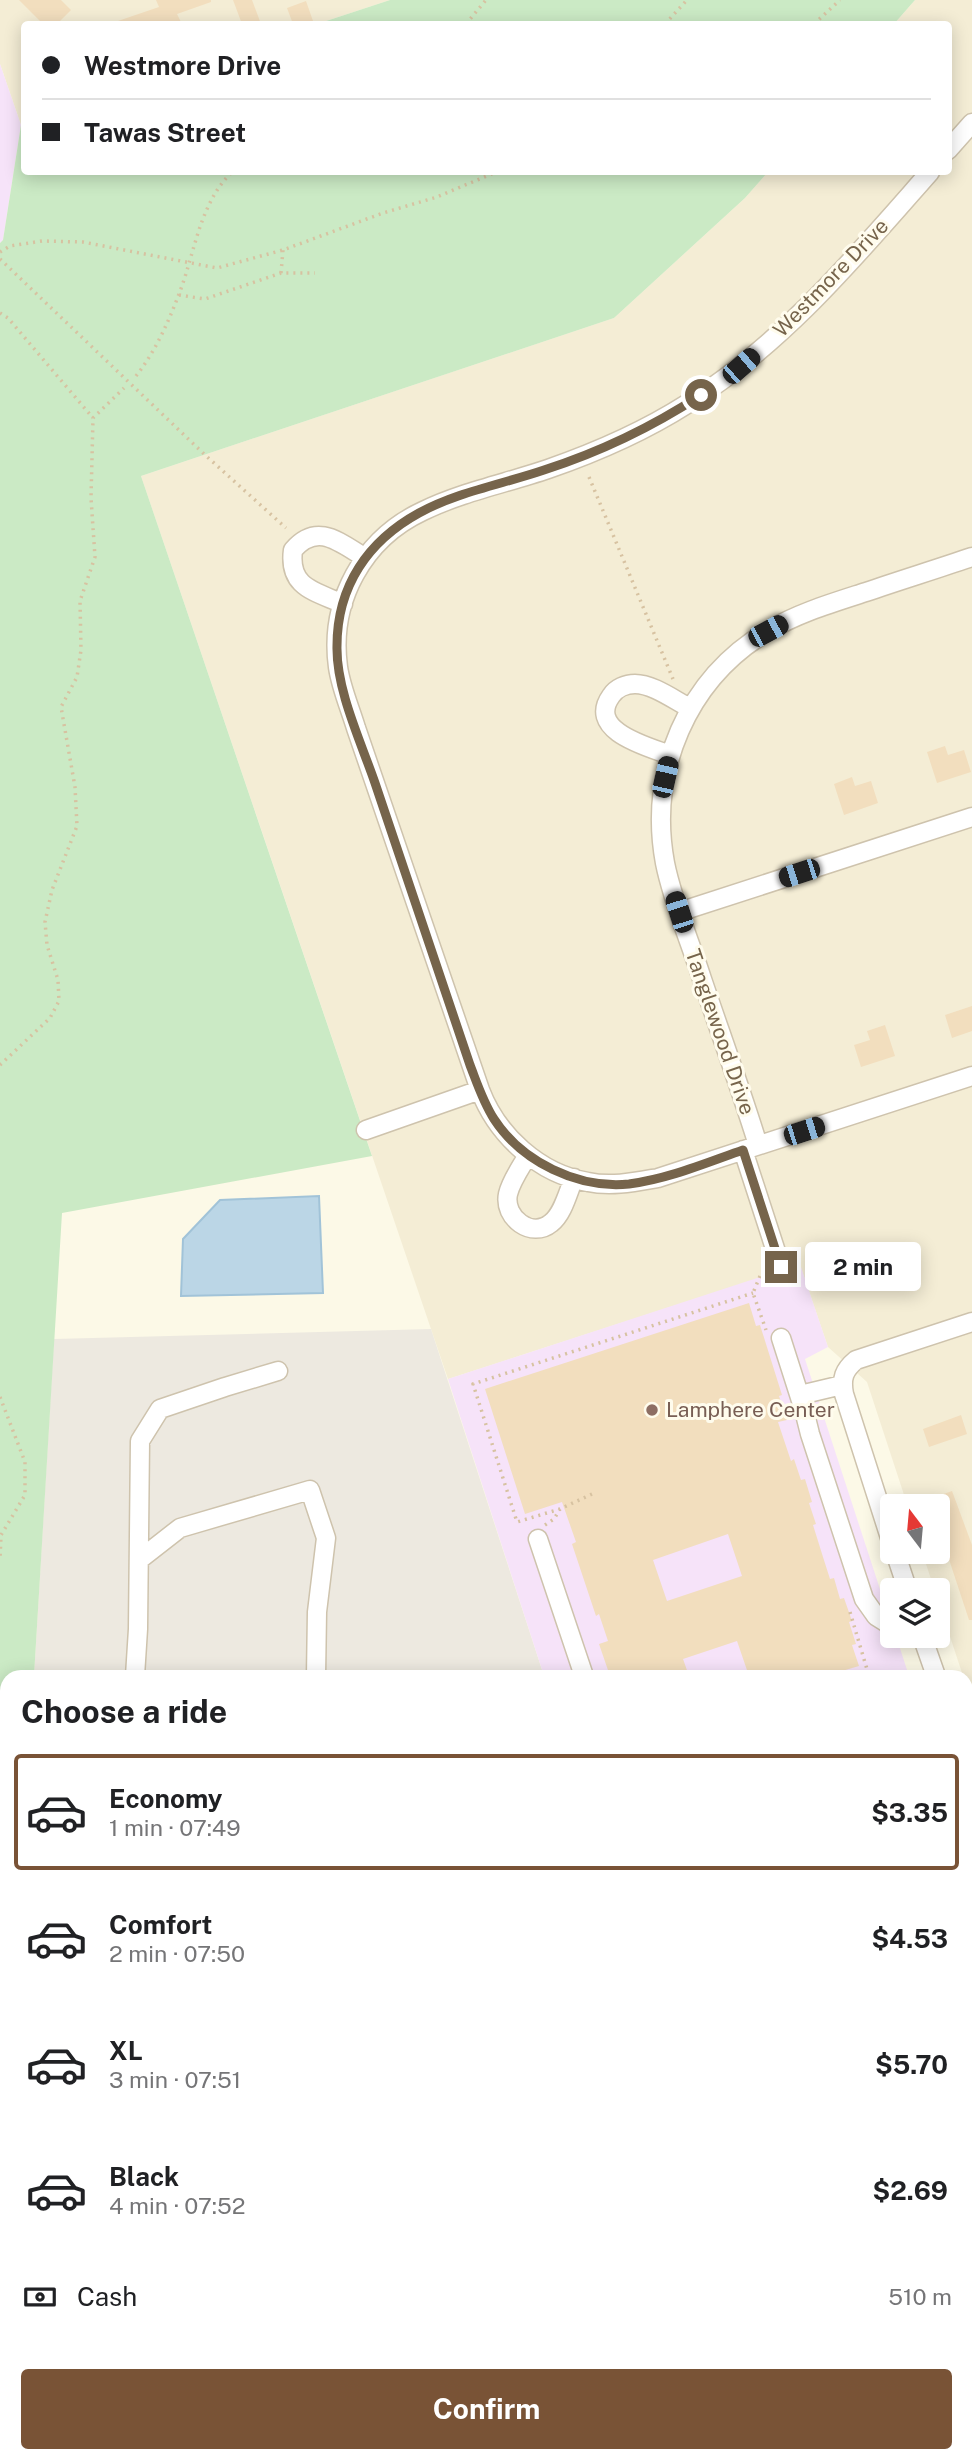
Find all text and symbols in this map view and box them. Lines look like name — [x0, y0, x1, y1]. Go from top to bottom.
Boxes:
text: Westmore Drive — [84, 50, 281, 81]
text: Tawas Street — [84, 117, 246, 148]
street label: Westmore Drive — [768, 213, 893, 342]
car — [719, 344, 764, 388]
route start — [685, 379, 717, 411]
car — [745, 612, 792, 650]
car — [651, 754, 680, 800]
car — [776, 857, 823, 889]
car — [663, 889, 696, 935]
street label: Tanglewood Drive — [680, 946, 761, 1118]
car — [781, 1115, 828, 1147]
callout: 2 min — [806, 1242, 921, 1292]
route end — [765, 1251, 797, 1283]
text: 2 min — [833, 1253, 893, 1280]
place label: Lamphere Center — [666, 1397, 835, 1422]
marker: Lamphere Center — [644, 1402, 660, 1418]
north arrow — [880, 1494, 950, 1564]
map controls — [880, 1494, 950, 1648]
button: layers — [880, 1578, 950, 1648]
text: Choose a ride — [21, 1693, 227, 1730]
icon: car — [25, 1781, 88, 1844]
text: Economy — [109, 1783, 222, 1814]
text: $3.35 — [871, 1797, 948, 1828]
text: 1 min · 07:49 — [109, 1814, 241, 1841]
icon: car — [25, 1907, 88, 1970]
text: Comfort — [109, 1909, 212, 1940]
text: $4.53 — [871, 1923, 948, 1954]
text: 2 min · 07:50 — [109, 1940, 245, 1967]
icon: car — [25, 2033, 88, 2096]
text: XL — [109, 2035, 143, 2066]
text: $5.70 — [875, 2049, 948, 2080]
text: 3 min · 07:51 — [109, 2066, 241, 2093]
icon: car — [25, 2159, 88, 2222]
text: Black — [109, 2161, 179, 2192]
text: $2.69 — [873, 2175, 948, 2206]
text: 4 min · 07:52 — [109, 2192, 245, 2219]
icon: cash — [21, 2278, 59, 2316]
text: Cash — [77, 2281, 137, 2312]
text: 510 m — [888, 2283, 952, 2310]
button: Confirm — [21, 2369, 952, 2449]

